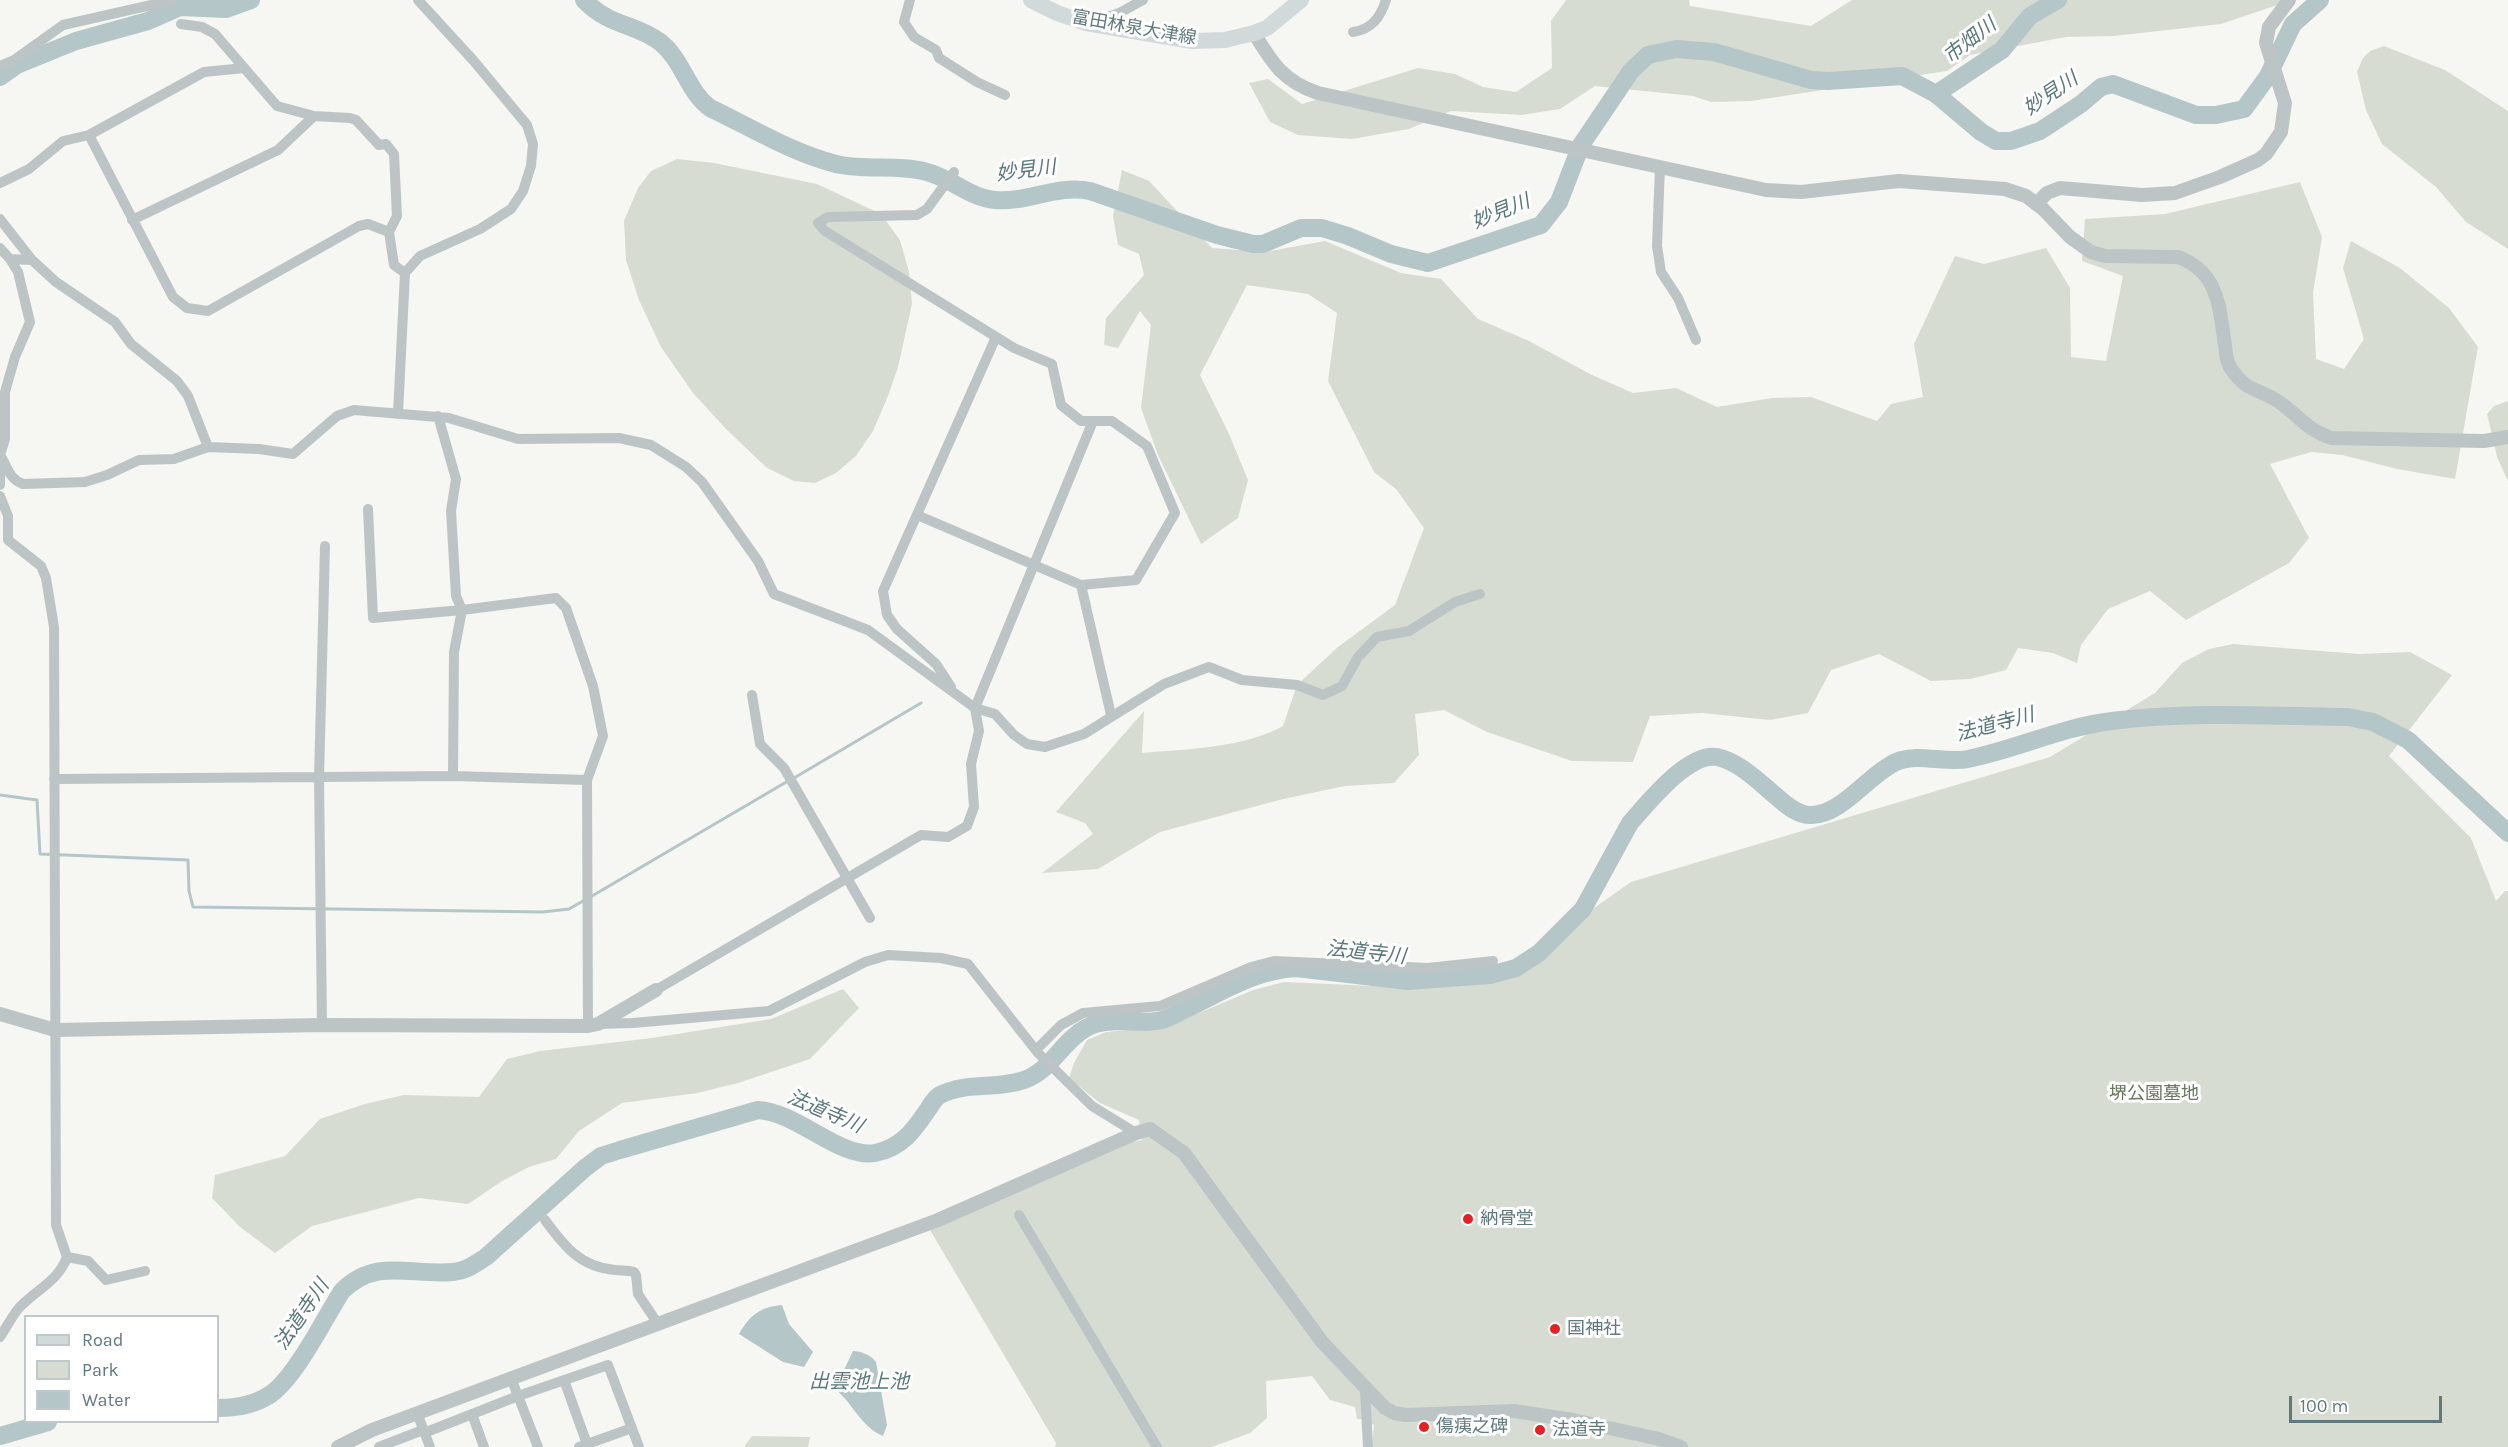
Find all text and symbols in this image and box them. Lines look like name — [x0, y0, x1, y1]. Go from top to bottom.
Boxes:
street label: 富田林泉大津線 — [1070, 6, 1198, 50]
water label: 市畑川 — [1939, 13, 2001, 69]
water label: 妙見川 — [2019, 67, 2083, 121]
water label: 妙見川 — [995, 155, 1057, 187]
water label: 妙見川 — [1469, 190, 1533, 234]
water label: 法道寺川 — [1953, 703, 2037, 747]
water label: 法道寺川 — [1325, 937, 1407, 969]
park label: 堺公園墓地 — [2109, 1083, 2199, 1105]
water label: 法道寺川 — [783, 1085, 867, 1139]
place label: 納骨堂 — [1480, 1208, 1534, 1230]
marker: 納骨堂 — [1461, 1212, 1475, 1226]
water label: 法道寺川 — [270, 1275, 334, 1355]
legend — [24, 1315, 219, 1423]
place label: 国神社 — [1567, 1318, 1621, 1340]
marker: 国神社 — [1548, 1322, 1562, 1336]
text: Road — [82, 1329, 123, 1351]
text: Park — [82, 1359, 119, 1381]
water label: 出雲池上池 — [809, 1370, 909, 1394]
scale bar — [2292, 1384, 2445, 1422]
text: Water — [82, 1389, 130, 1411]
text: 100 m — [2300, 1395, 2348, 1417]
place label: 傷痍之碑 — [1436, 1416, 1508, 1438]
place label: 法道寺 — [1552, 1419, 1606, 1441]
marker: 傷痍之碑 — [1417, 1420, 1431, 1434]
marker: 法道寺 — [1533, 1423, 1547, 1437]

